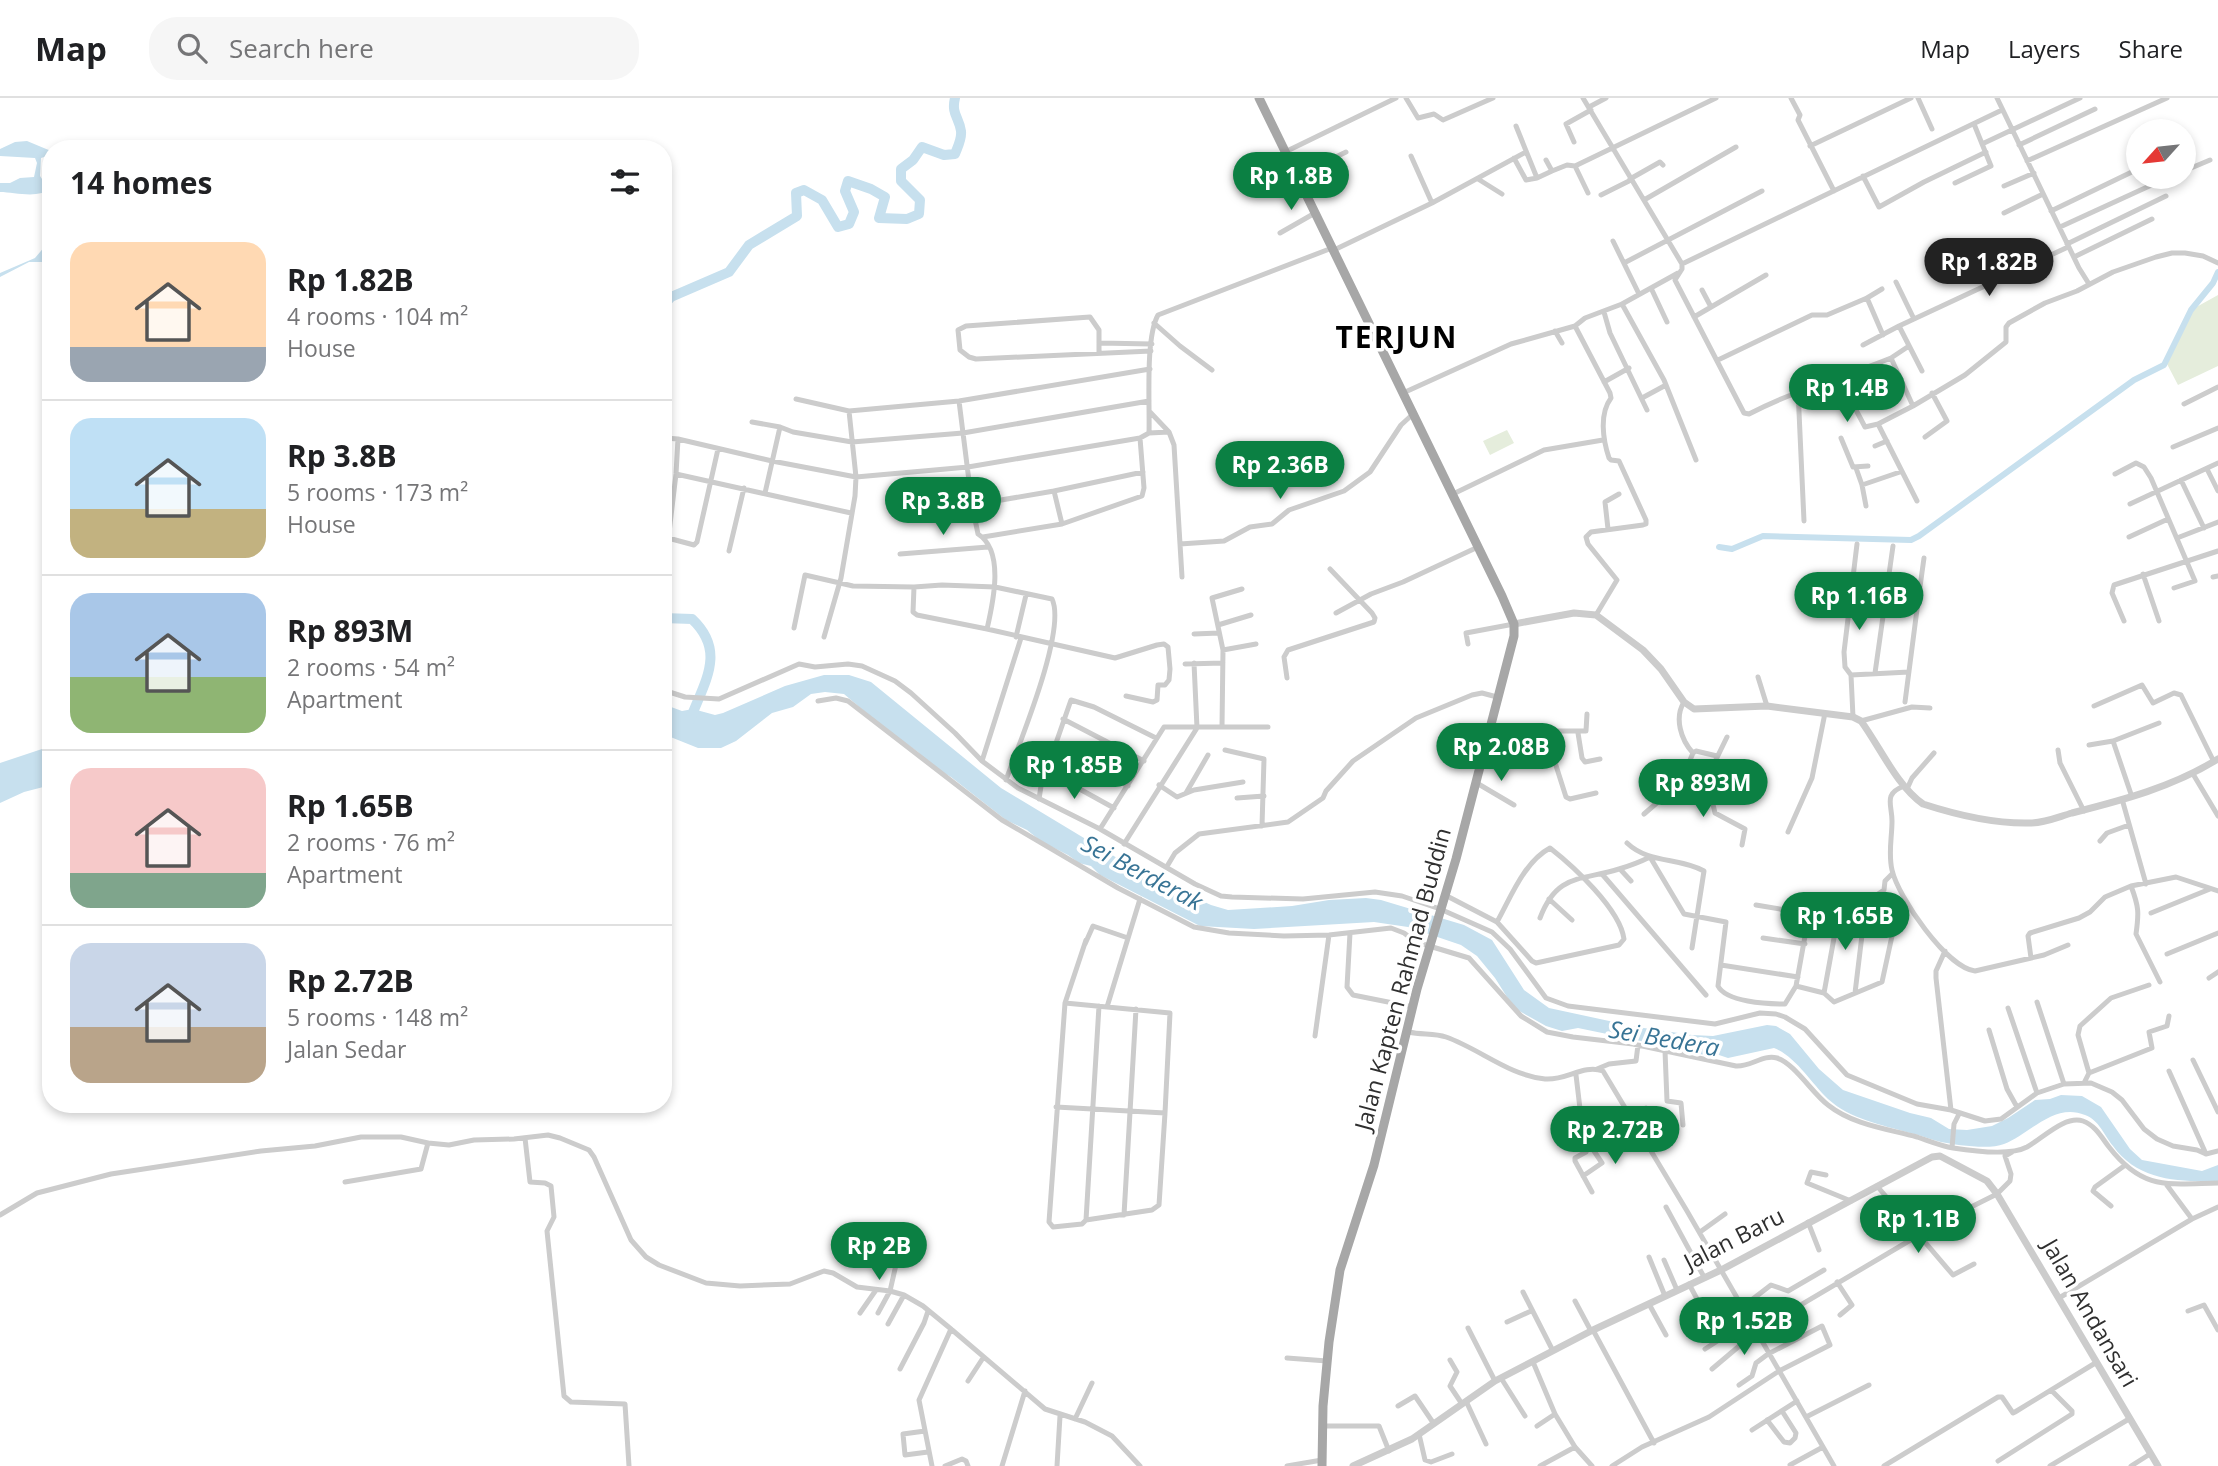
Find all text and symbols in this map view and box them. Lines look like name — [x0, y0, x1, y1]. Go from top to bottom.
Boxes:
search box — [149, 17, 639, 80]
text: Map — [35, 26, 107, 71]
icon: search — [173, 29, 211, 67]
text: Search here — [229, 30, 374, 66]
text: Map — [1920, 32, 1970, 65]
text: Layers — [2008, 32, 2081, 65]
text: Share — [2119, 32, 2183, 65]
north arrow — [2126, 119, 2196, 189]
map controls — [2126, 119, 2196, 189]
pin: Rp 1.8B — [1226, 152, 1356, 212]
text: Rp 1.8B — [1249, 159, 1333, 191]
text: 14 homes — [70, 162, 213, 203]
icon: filters — [606, 163, 644, 201]
pin: Rp 1.82B — [1917, 238, 2061, 298]
text: Rp 1.82B — [1940, 245, 2038, 277]
text: Rp 1.82B — [287, 259, 414, 300]
icon: home — [126, 270, 210, 354]
text: 4 rooms · 104 m² — [287, 300, 468, 332]
district label: TERJUN — [1336, 316, 1458, 357]
text: House — [287, 332, 356, 364]
pin: Rp 1.4B — [1782, 364, 1912, 424]
text: Rp 1.4B — [1805, 371, 1889, 403]
text: Rp 3.8B — [287, 435, 397, 476]
pin: Rp 2.36B — [1208, 442, 1352, 501]
icon: home — [126, 446, 210, 530]
text: Rp 2.36B — [1231, 448, 1329, 480]
text: 5 rooms · 173 m² — [287, 476, 468, 508]
pin: Rp 3.8B — [878, 478, 1008, 537]
text: Rp 3.8B — [901, 484, 985, 516]
text: House — [287, 508, 356, 540]
pin: Rp 1.16B — [1787, 573, 1931, 632]
text: Rp 1.16B — [1810, 579, 1908, 611]
text: Rp 893M — [287, 610, 413, 651]
icon: home — [126, 621, 210, 705]
text: 2 rooms · 54 m² — [287, 651, 455, 683]
text: Apartment — [287, 683, 403, 715]
pin: Rp 2.08B — [1429, 724, 1573, 783]
text: Rp 2.08B — [1452, 730, 1550, 762]
pin: Rp 1.85B — [1002, 742, 1146, 801]
text: Rp 1.85B — [1025, 748, 1123, 780]
pin: Rp 893M — [1638, 760, 1768, 819]
text: Rp 893M — [1655, 766, 1751, 798]
text: Rp 1.65B — [287, 785, 414, 826]
icon: home — [126, 796, 210, 880]
street label: Jalan Kapten Rahmad Buddin — [1346, 824, 1458, 1135]
text: 2 rooms · 76 m² — [287, 826, 455, 858]
water label: Sei Berderak — [1076, 826, 1210, 918]
text: Apartment — [287, 858, 403, 890]
pin: Rp 1.65B — [1773, 892, 1917, 952]
text: Rp 1.65B — [1796, 899, 1894, 931]
text: Rp 2.72B — [287, 960, 414, 1001]
icon: home — [126, 971, 210, 1055]
text: 5 rooms · 148 m² — [287, 1001, 468, 1033]
water label: Sei Bedera — [1606, 1012, 1722, 1064]
text: Jalan Sedar — [287, 1033, 406, 1065]
pin: Rp 2.72B — [1543, 1107, 1687, 1166]
text: Rp 2.72B — [1566, 1113, 1664, 1145]
pin: Rp 1.1B — [1853, 1196, 1983, 1255]
street label: Jalan Baru — [1676, 1199, 1789, 1278]
text: Rp 1.1B — [1876, 1202, 1960, 1234]
pin: Rp 2B — [830, 1222, 928, 1282]
text: Rp 2B — [847, 1229, 911, 1261]
street label: Jalan Andansari — [2034, 1231, 2146, 1392]
pin: Rp 1.52B — [1672, 1298, 1816, 1357]
text: Rp 1.52B — [1695, 1304, 1793, 1336]

